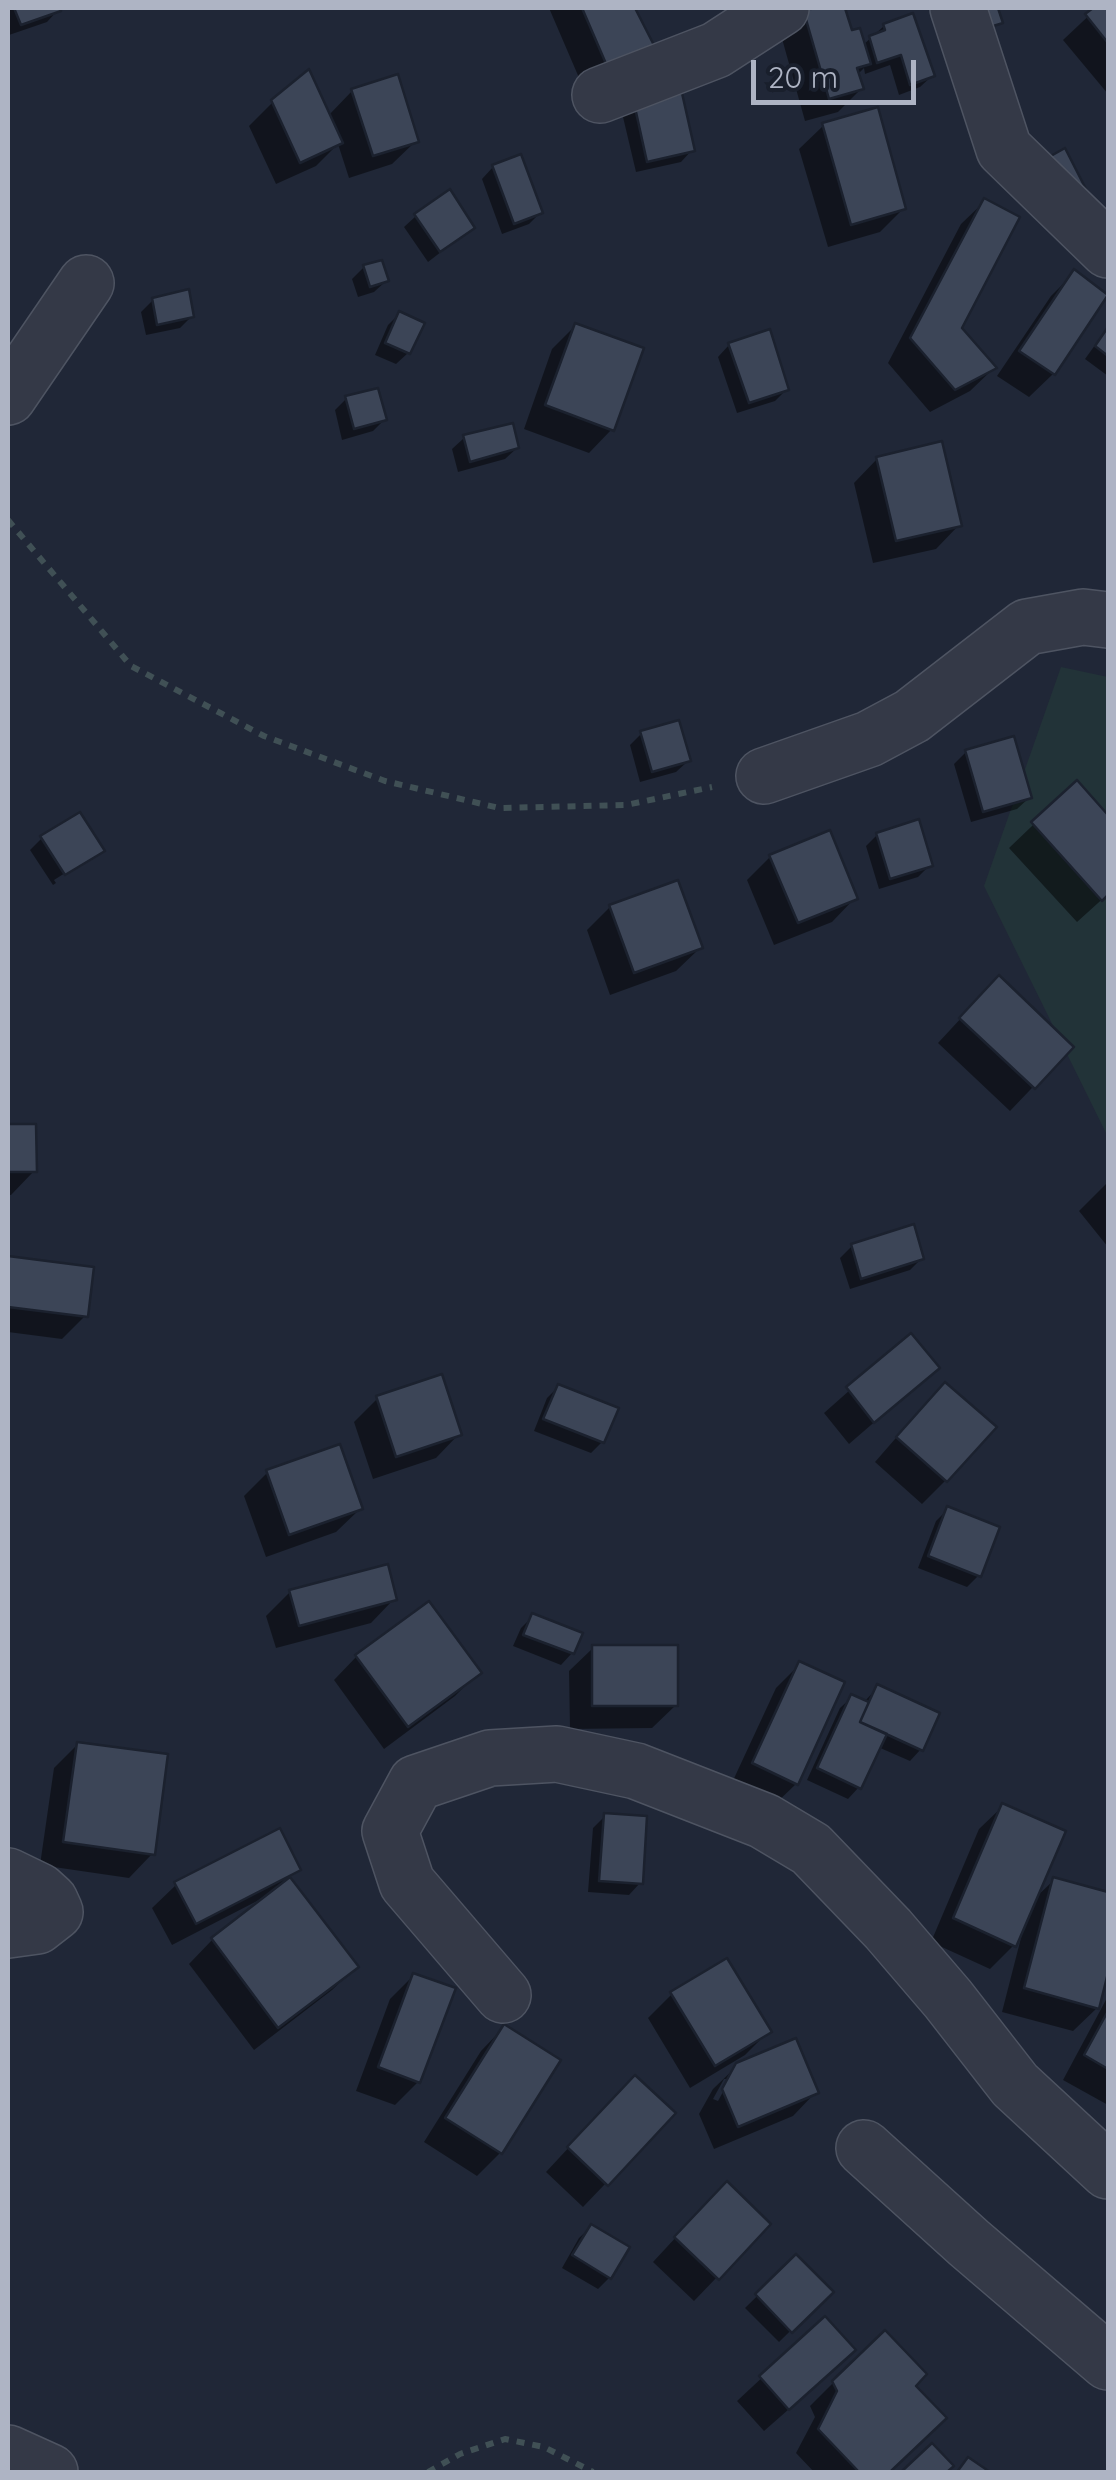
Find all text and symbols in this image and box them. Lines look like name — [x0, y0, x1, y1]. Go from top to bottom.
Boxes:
scale bar — [756, 40, 921, 102]
text: 20 m — [768, 58, 838, 96]

